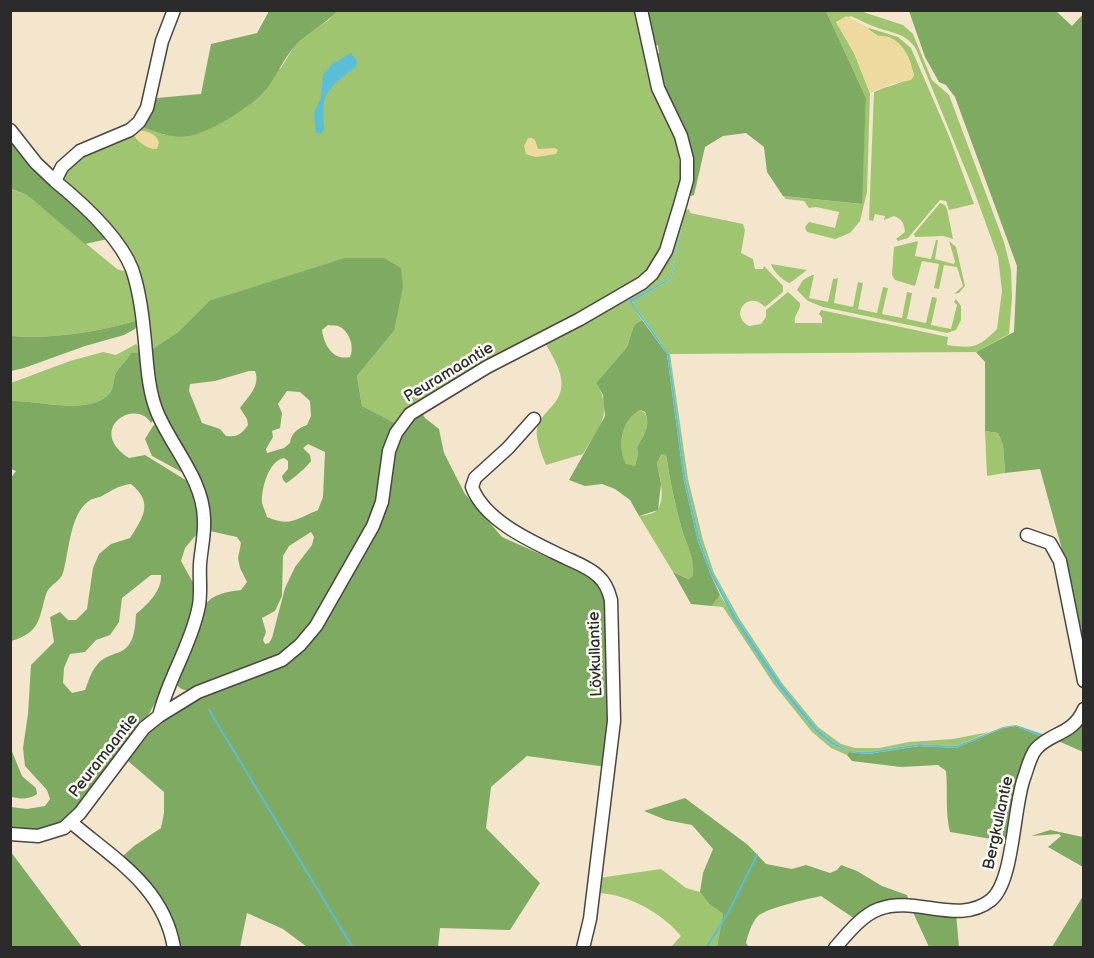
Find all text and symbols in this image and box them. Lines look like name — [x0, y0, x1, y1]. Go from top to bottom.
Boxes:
street label: Peuramaantie — [401, 339, 497, 407]
street label: Lövkullantie — [585, 611, 607, 697]
street label: Peuramaantie — [65, 710, 143, 802]
street label: Bergkullantie — [980, 775, 1018, 871]

